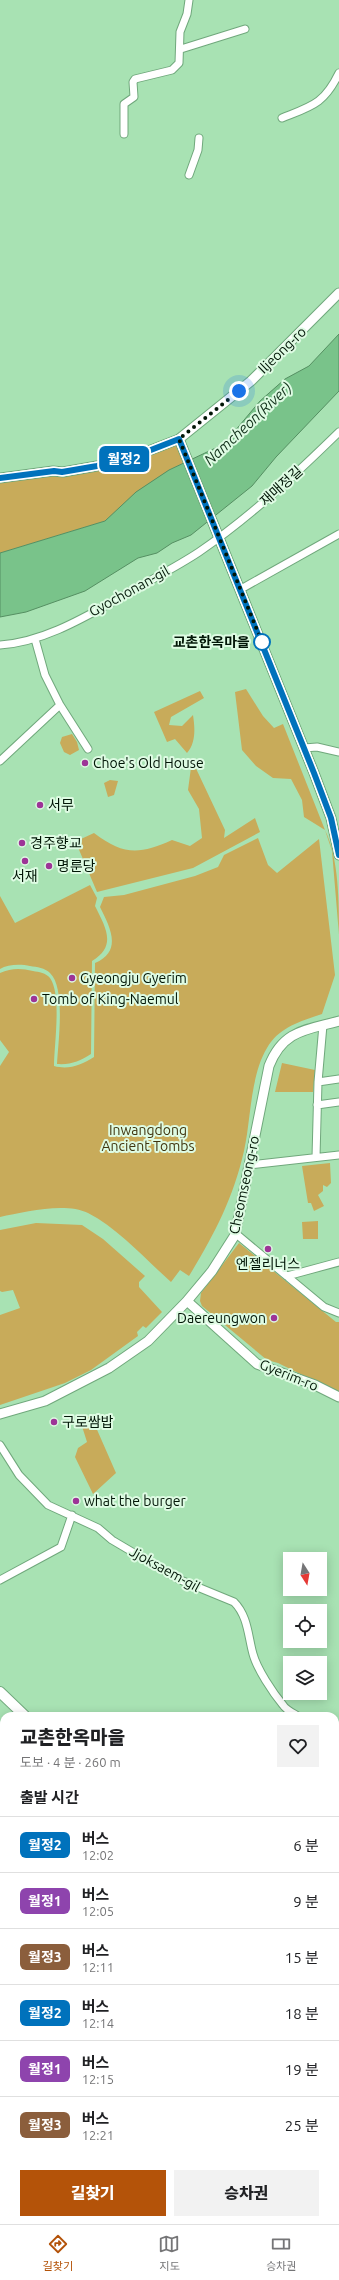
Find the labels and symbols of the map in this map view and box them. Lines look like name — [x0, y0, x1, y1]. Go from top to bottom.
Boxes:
street label: Iljeong-ro — [255, 323, 309, 377]
water label: Namcheon(River) — [201, 379, 295, 468]
your location — [229, 381, 249, 401]
line badge: 월정2 — [101, 446, 147, 472]
street label: 재매정길 — [256, 463, 306, 509]
street label: Gyochonan-gil — [86, 562, 172, 620]
marker: 교촌한옥마을 — [253, 633, 271, 651]
place label: 교촌한옥마을 — [173, 634, 250, 650]
place label: Choe's Old House — [93, 755, 204, 771]
marker: Choe's Old House — [80, 758, 90, 768]
place label: 서무 — [48, 797, 74, 813]
marker: 서무 — [35, 800, 45, 810]
place label: 경주향교 — [30, 835, 82, 851]
marker: 경주향교 — [17, 838, 27, 848]
marker: 서재 — [20, 856, 30, 866]
place label: 명룬당 — [57, 858, 96, 874]
marker: 명룬당 — [44, 861, 54, 871]
place label: 서재 — [12, 868, 38, 884]
place label: Gyeongju Gyerim — [80, 970, 187, 986]
marker: Gyeongju Gyerim — [67, 973, 77, 983]
place label: Tomb of King-Naemul — [42, 991, 179, 1007]
marker: Tomb of King-Naemul — [29, 994, 39, 1004]
park label: Inwangdong Ancient Tombs — [101, 1122, 195, 1154]
street label: Cheomseong-ro — [226, 1134, 262, 1236]
marker: 엔젤리너스 — [263, 1244, 273, 1254]
place label: 엔젤리너스 — [236, 1256, 300, 1272]
place label: Daereungwon — [177, 1310, 266, 1326]
marker: Daereungwon — [269, 1313, 279, 1323]
street label: Gyerim-ro — [257, 1356, 321, 1394]
place label: 구로쌈밥 — [62, 1414, 114, 1430]
marker: 구로쌈밥 — [49, 1417, 59, 1427]
place label: what the burger — [84, 1493, 186, 1509]
marker: what the burger — [71, 1496, 81, 1506]
street label: Jjoksaem-gil — [127, 1543, 203, 1595]
north arrow — [283, 1552, 327, 1596]

